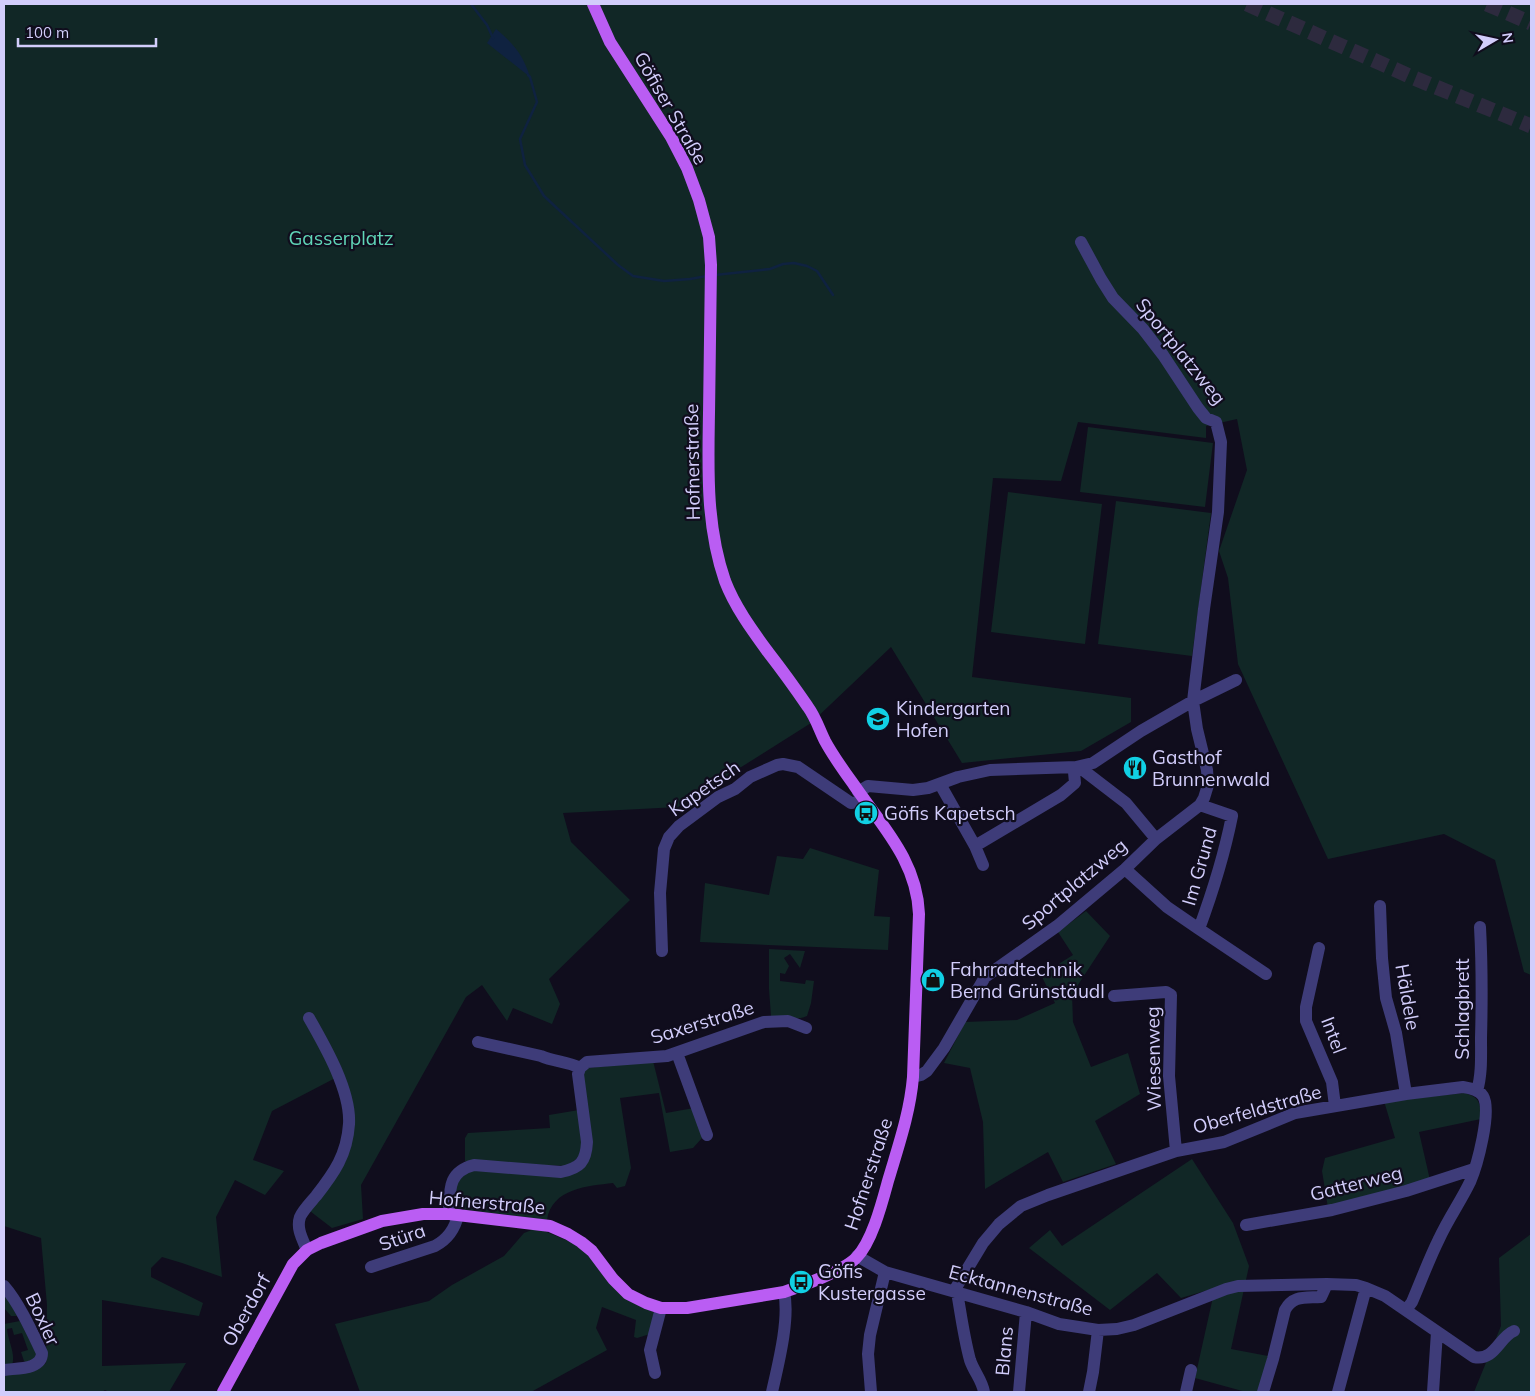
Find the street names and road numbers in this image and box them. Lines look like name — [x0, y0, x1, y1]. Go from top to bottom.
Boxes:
street label: Göfiser Straße — [629, 47, 713, 169]
street label: Sportplatzweg — [1131, 293, 1231, 409]
street label: Hofnerstraße — [679, 404, 705, 520]
street label: Kapetsch — [664, 755, 744, 821]
street label: Im Grund — [1176, 824, 1222, 908]
street label: Sportplatzweg — [1016, 833, 1132, 935]
street label: Schlagbrett — [1450, 958, 1474, 1060]
street label: Häldele — [1390, 962, 1426, 1032]
street label: Saxerstraße — [647, 995, 757, 1049]
street label: Wiesenweg — [1140, 1006, 1166, 1112]
street label: Intel — [1316, 1013, 1352, 1057]
street label: Oberfeldstraße — [1190, 1079, 1324, 1139]
street label: Hofnerstraße — [839, 1115, 897, 1233]
street label: Gatterweg — [1307, 1160, 1405, 1206]
street label: Hofnerstraße — [428, 1185, 546, 1219]
street label: Stüra — [376, 1218, 428, 1256]
street label: Ecktannenstraße — [946, 1259, 1096, 1321]
street label: Oberdorf — [216, 1269, 276, 1350]
street label: Boxler — [20, 1289, 66, 1349]
street label: Blans — [990, 1325, 1018, 1377]

